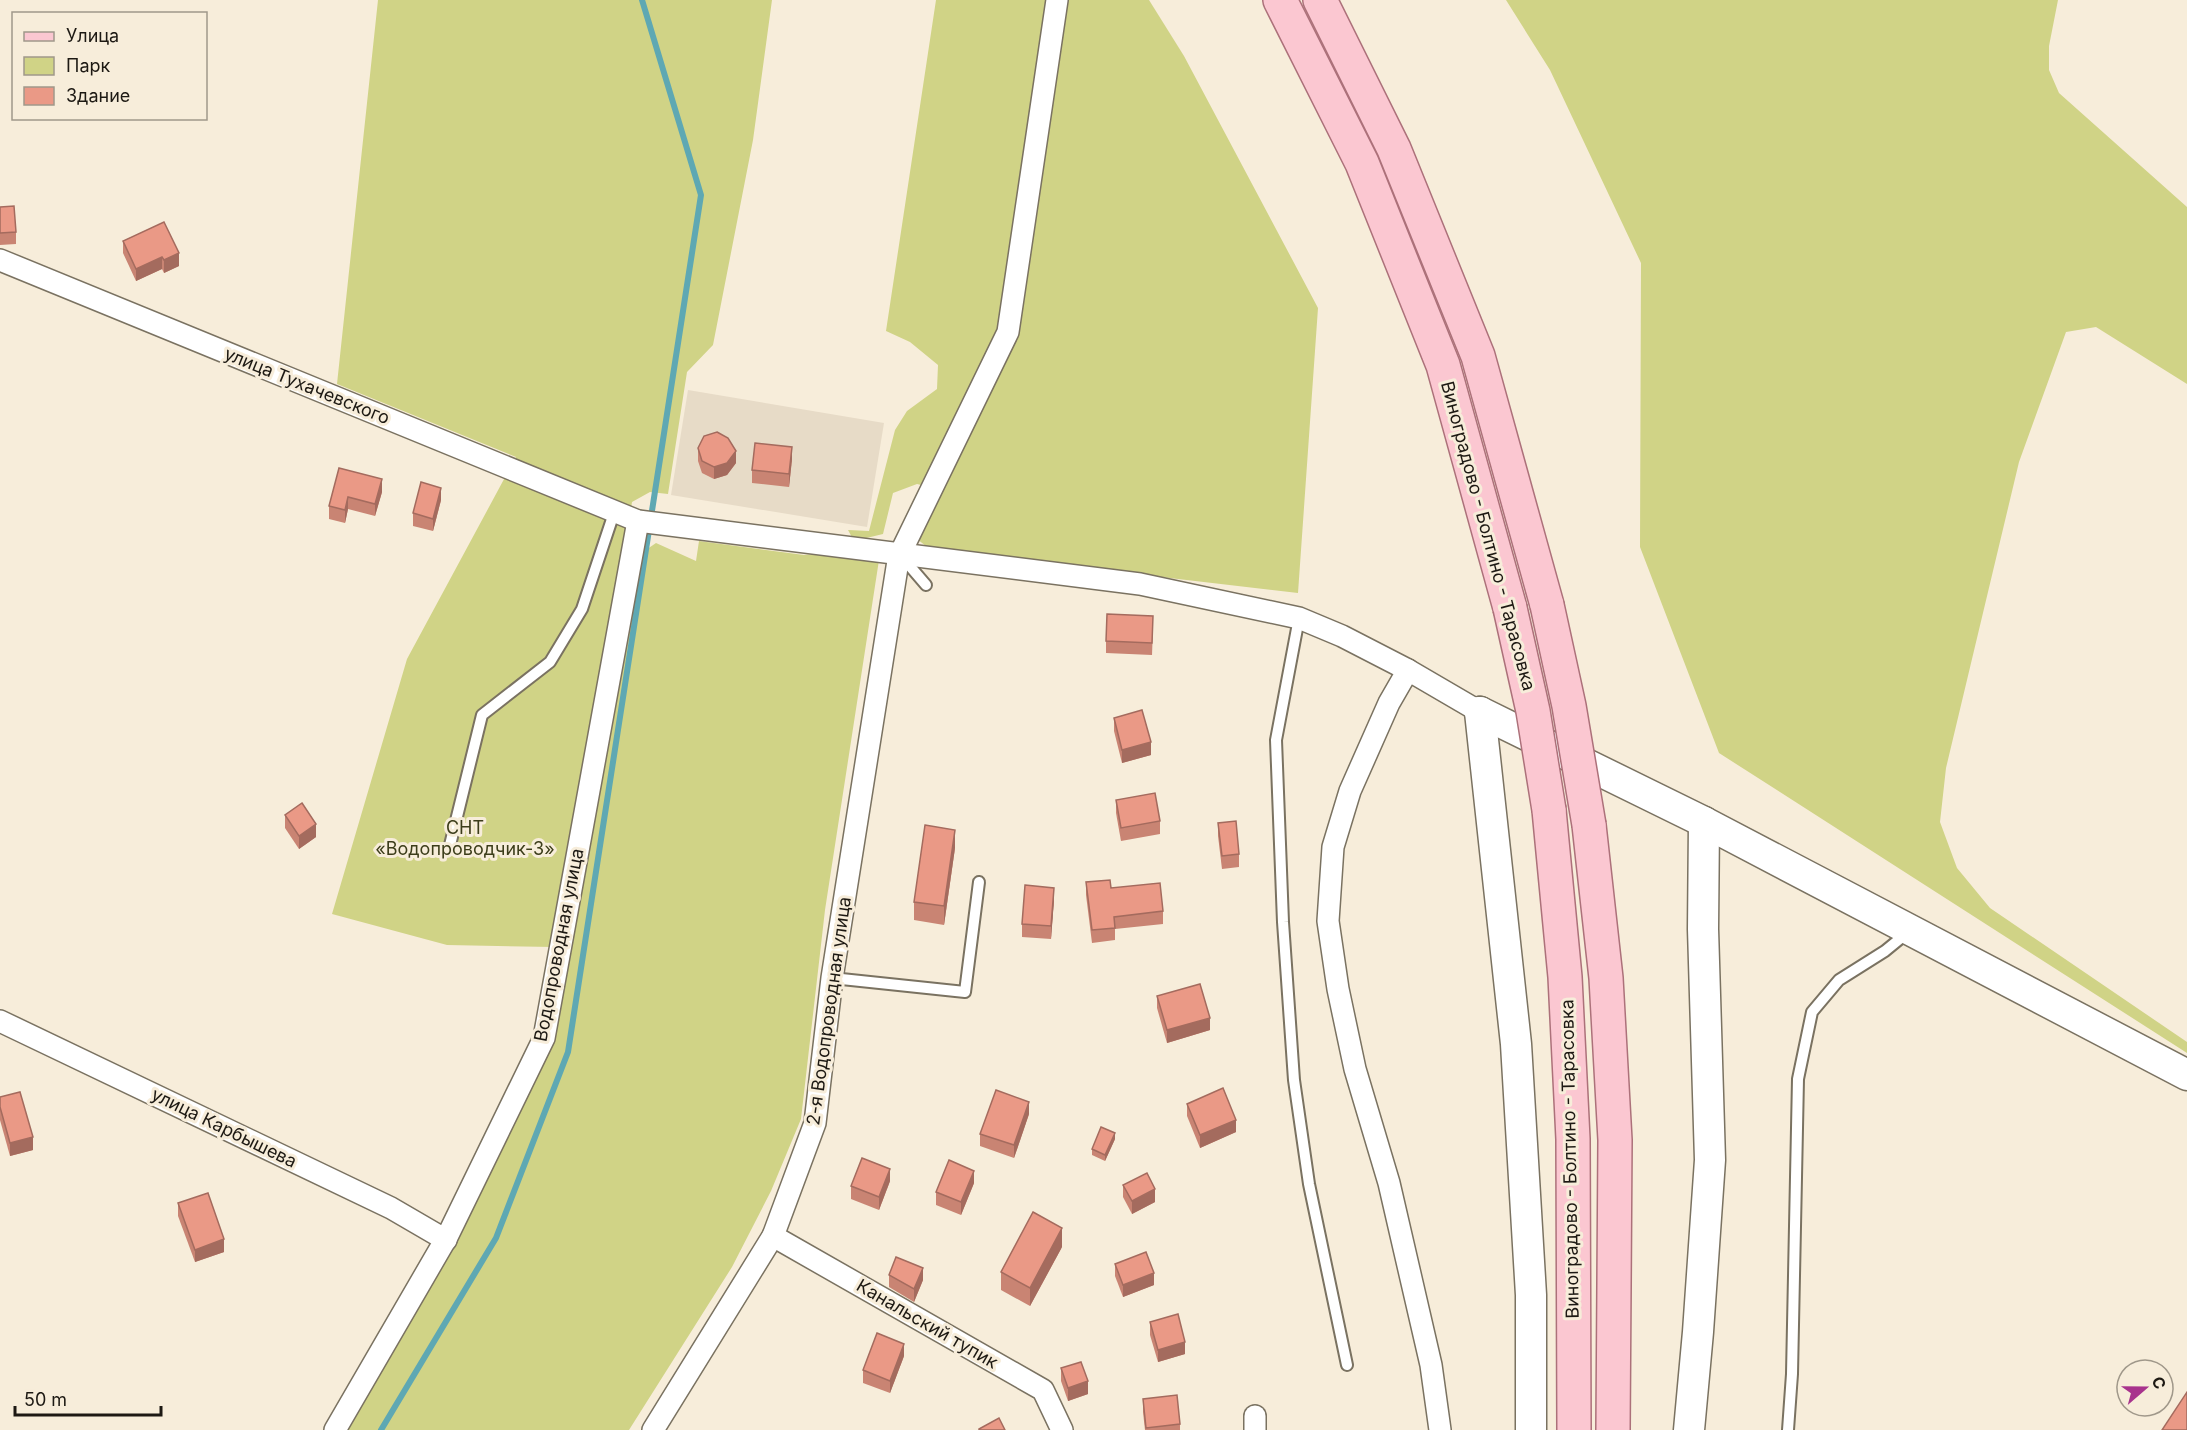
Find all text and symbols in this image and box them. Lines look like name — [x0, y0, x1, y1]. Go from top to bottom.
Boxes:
legend — [12, 12, 207, 120]
text: Улица — [66, 25, 119, 46]
text: Парк — [66, 55, 111, 76]
text: Здание — [66, 85, 130, 106]
street label: улица Тухачевского — [221, 343, 393, 428]
street label: Виноградово - Болтино - Тарасовка — [1437, 379, 1540, 693]
park label: СНТ «Водопроводчик-3» — [375, 817, 555, 859]
street label: Водопроводная улица — [529, 847, 588, 1043]
street label: 2-я Водопроводная улица — [802, 895, 855, 1127]
street label: Виноградово - Болтино - Тарасовка — [1556, 999, 1583, 1319]
street label: улица Карбышева — [148, 1083, 300, 1172]
street label: Канальский тупик — [853, 1275, 1002, 1373]
north arrow — [2115, 1358, 2175, 1418]
text: С — [2148, 1374, 2171, 1392]
scale bar — [15, 1379, 160, 1417]
text: 50 m — [24, 1389, 67, 1410]

